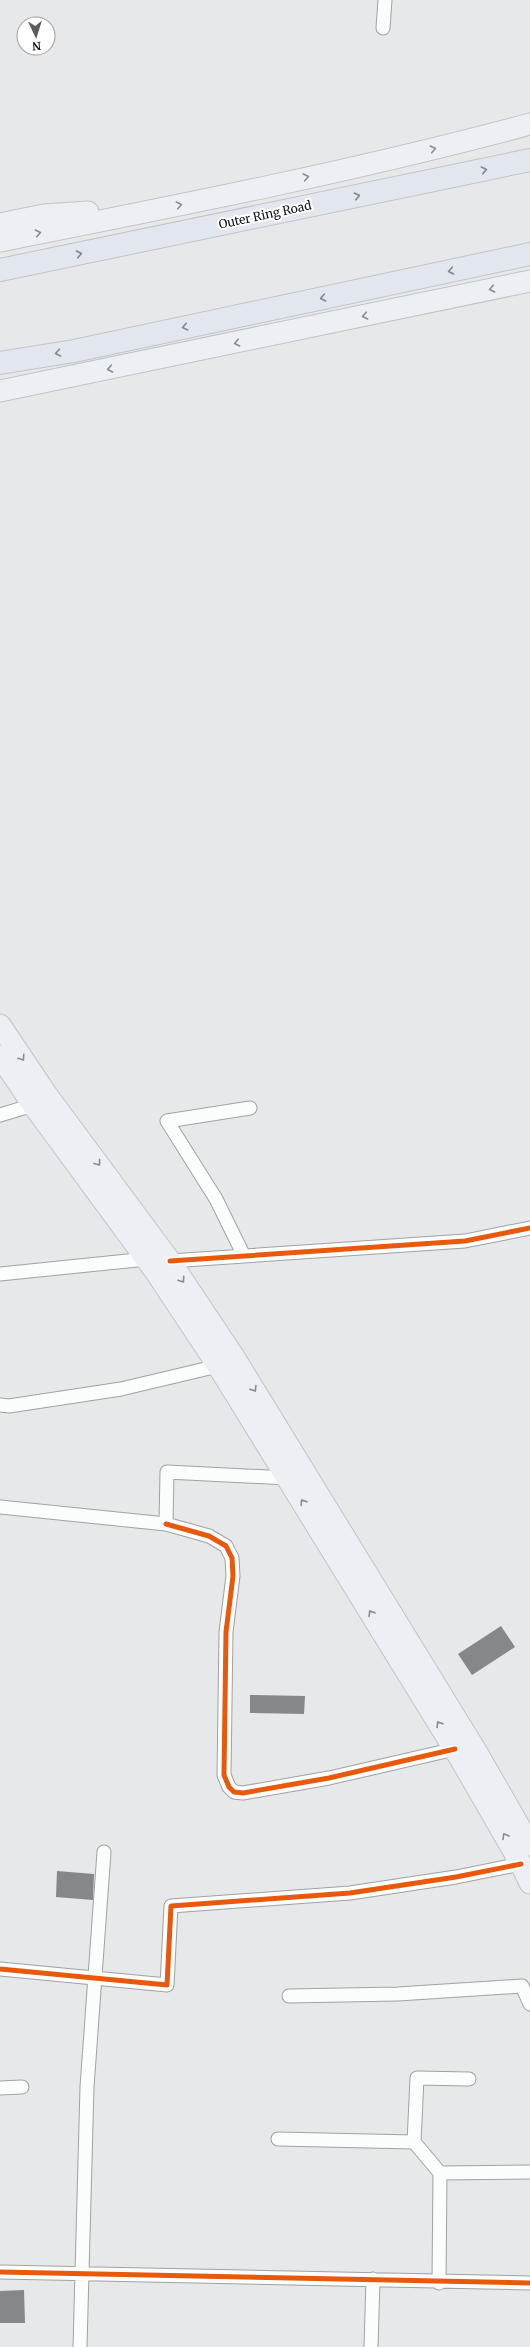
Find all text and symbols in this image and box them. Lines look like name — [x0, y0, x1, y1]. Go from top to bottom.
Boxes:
north arrow — [16, 16, 56, 56]
text: N — [32, 39, 42, 53]
one-way arrow — [429, 145, 436, 154]
one-way arrow — [481, 166, 488, 174]
one-way arrow — [303, 174, 310, 182]
one-way arrow — [354, 192, 360, 200]
street label: Outer Ring Road — [217, 197, 313, 232]
one-way arrow — [176, 201, 183, 209]
one-way arrow — [35, 230, 41, 238]
one-way arrow — [76, 250, 82, 259]
one-way arrow — [448, 266, 454, 274]
one-way arrow — [489, 285, 495, 293]
one-way arrow — [320, 293, 327, 301]
one-way arrow — [361, 311, 368, 319]
one-way arrow — [182, 323, 189, 331]
one-way arrow — [234, 338, 240, 346]
one-way arrow — [55, 348, 61, 357]
one-way arrow — [107, 365, 113, 373]
one-way arrow — [17, 1054, 25, 1061]
one-way arrow — [93, 1159, 100, 1166]
one-way arrow — [178, 1276, 185, 1283]
one-way arrow — [249, 1385, 256, 1392]
one-way arrow — [301, 1500, 308, 1507]
one-way arrow — [369, 1610, 376, 1617]
one-way arrow — [437, 1721, 444, 1728]
one-way arrow — [503, 1833, 510, 1840]

